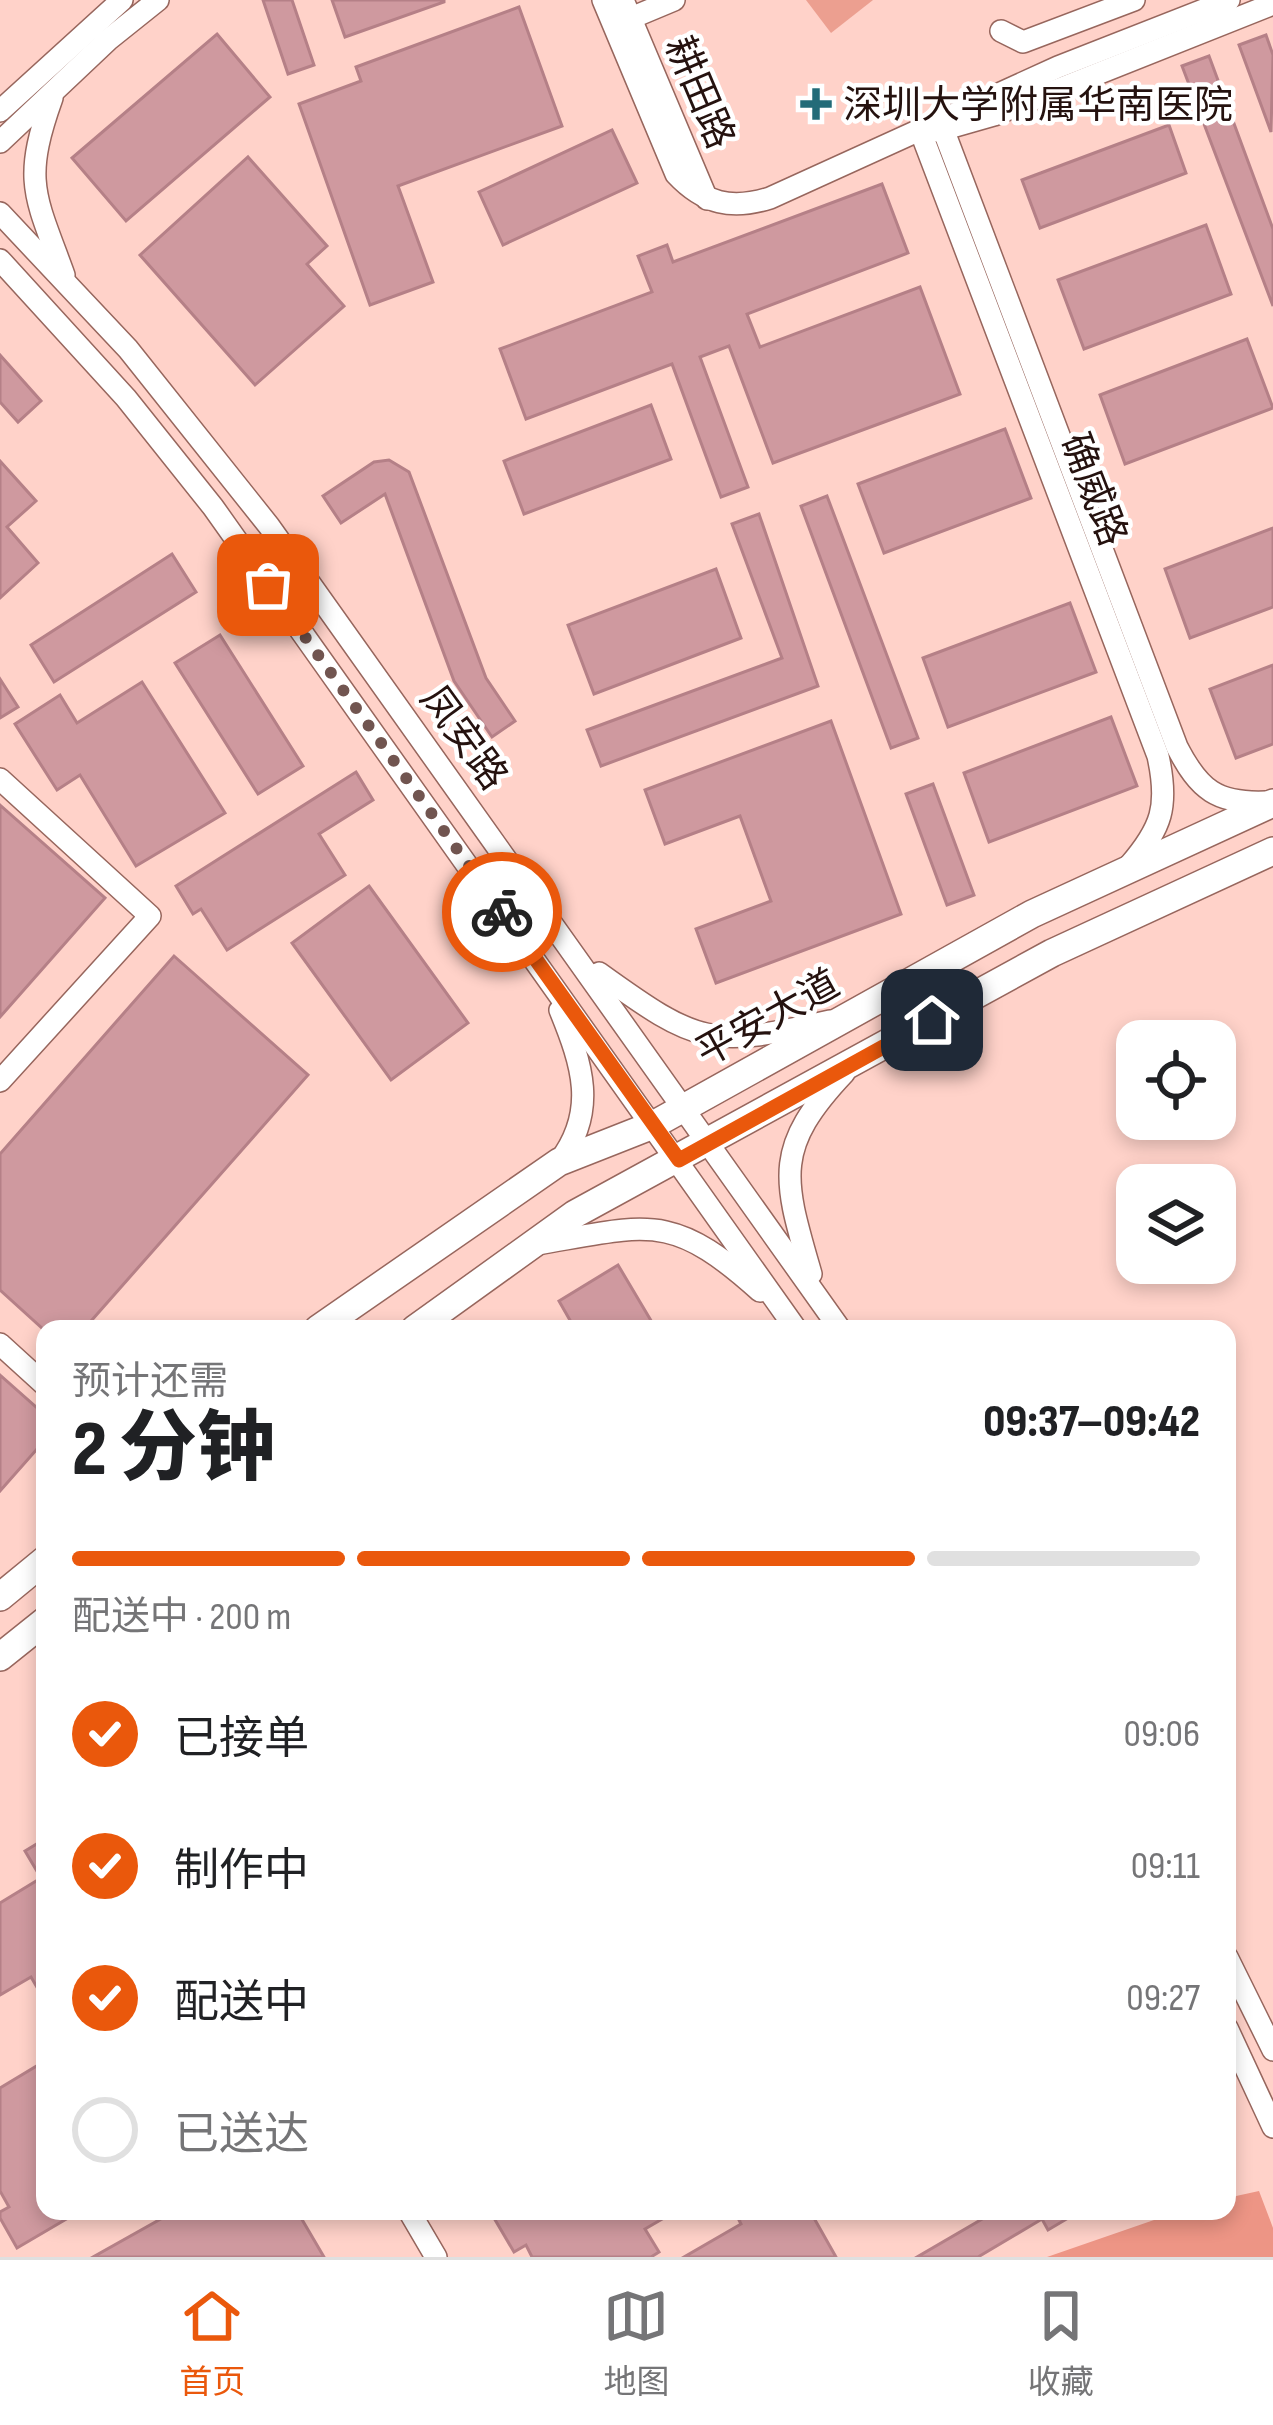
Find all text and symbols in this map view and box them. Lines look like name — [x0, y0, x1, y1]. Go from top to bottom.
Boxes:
street label: 耕田路 — [654, 30, 743, 156]
place label: 深圳大学附属华南医院 — [843, 83, 1233, 130]
marker: 深圳大学附属华南医院 — [800, 88, 832, 120]
street label: 确威路 — [1050, 427, 1136, 553]
pin — [217, 534, 319, 636]
icon: bag — [235, 552, 301, 618]
street label: 凤安路 — [410, 677, 516, 800]
courier — [442, 852, 562, 972]
icon: bike — [469, 879, 535, 945]
street label: 平安大道 — [689, 961, 848, 1078]
pin — [881, 969, 983, 1071]
icon: home — [899, 987, 965, 1053]
map controls — [1116, 1020, 1236, 1284]
button: locate — [1116, 1020, 1236, 1140]
button: layers — [1116, 1164, 1236, 1284]
text: 预计还需 — [72, 1359, 228, 1406]
text: 09:37–09:42 — [983, 1395, 1200, 1450]
text: 2 分钟 — [72, 1404, 275, 1497]
text: 配送中 · 200 m — [72, 1594, 291, 1641]
icon: check — [72, 1701, 138, 1767]
text: 09:06 — [1124, 1711, 1200, 1758]
text: 已接单 — [174, 1712, 309, 1767]
icon: check — [72, 1833, 138, 1899]
text: 09:11 — [1131, 1843, 1200, 1890]
text: 制作中 — [174, 1844, 309, 1899]
icon: check — [72, 1965, 138, 2031]
text: 09:27 — [1126, 1975, 1200, 2022]
text: 配送中 — [174, 1976, 309, 2031]
text: 已送达 — [174, 2108, 309, 2163]
tab: 首页 — [179, 2283, 245, 2403]
tab: 地图 — [603, 2283, 669, 2403]
tab: 收藏 — [1028, 2283, 1094, 2403]

